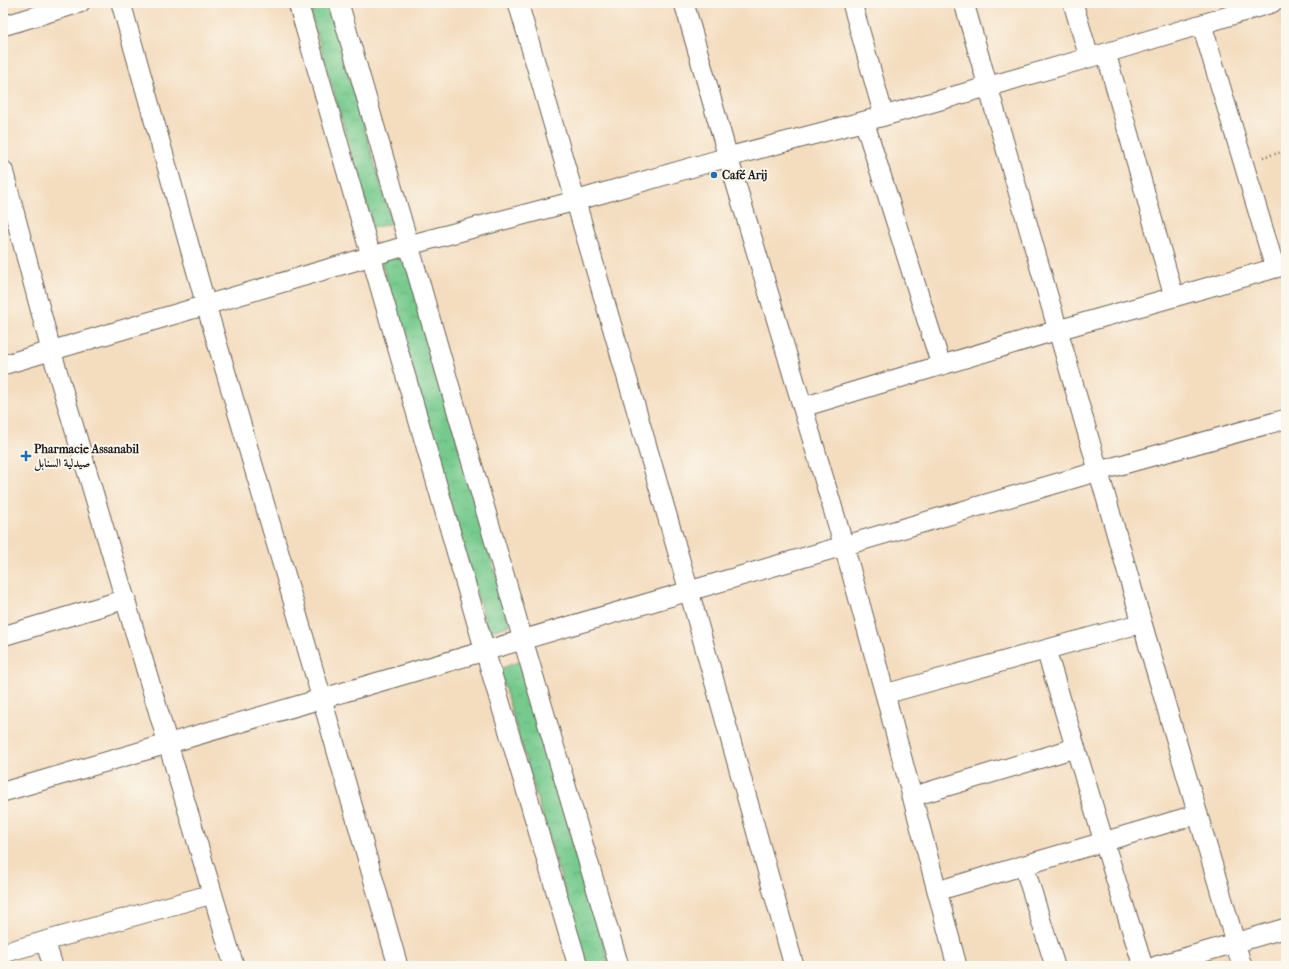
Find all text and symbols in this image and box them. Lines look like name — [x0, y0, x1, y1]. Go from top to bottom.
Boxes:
place label: Café Arij — [722, 168, 767, 182]
marker: Café Arij — [709, 170, 719, 180]
place label: Pharmacie Assanabil صيدلية السنابل — [34, 442, 140, 471]
marker: Pharmacie Assanabil صيدلية السنابل — [21, 451, 31, 461]

